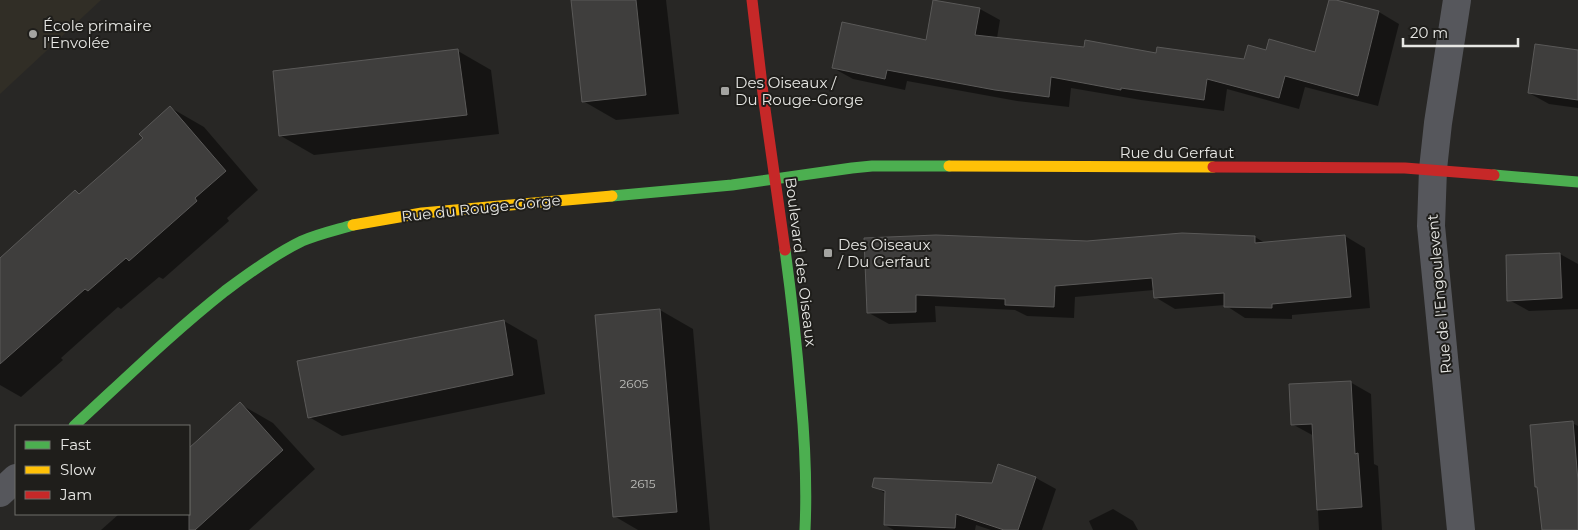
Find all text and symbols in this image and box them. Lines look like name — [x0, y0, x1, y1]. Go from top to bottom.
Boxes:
scale bar — [1403, 15, 1518, 47]
place label: École primaire l'Envolée — [43, 16, 151, 52]
text: 20 m — [1410, 23, 1448, 42]
marker: École primaire l'Envolée — [27, 28, 39, 40]
place label: Des Oiseaux / Du Rouge-Gorge — [735, 73, 863, 109]
marker: Des Oiseaux / Du Rouge-Gorge — [719, 85, 731, 97]
street label: Rue du Gerfaut — [1120, 143, 1234, 162]
street label: Boulevard des Oiseaux — [781, 176, 821, 348]
street label: Rue du Rouge-Gorge — [400, 190, 562, 226]
street label: Rue de l'Engoulevent — [1423, 213, 1455, 375]
place label: Des Oiseaux / Du Gerfaut — [837, 235, 930, 271]
marker: Des Oiseaux / Du Gerfaut — [822, 247, 834, 259]
house number: 2605 — [620, 376, 649, 391]
legend — [15, 425, 190, 515]
text: Fast — [60, 435, 91, 454]
text: Slow — [60, 460, 96, 479]
house number: 2615 — [630, 476, 656, 491]
text: Jam — [59, 485, 92, 504]

